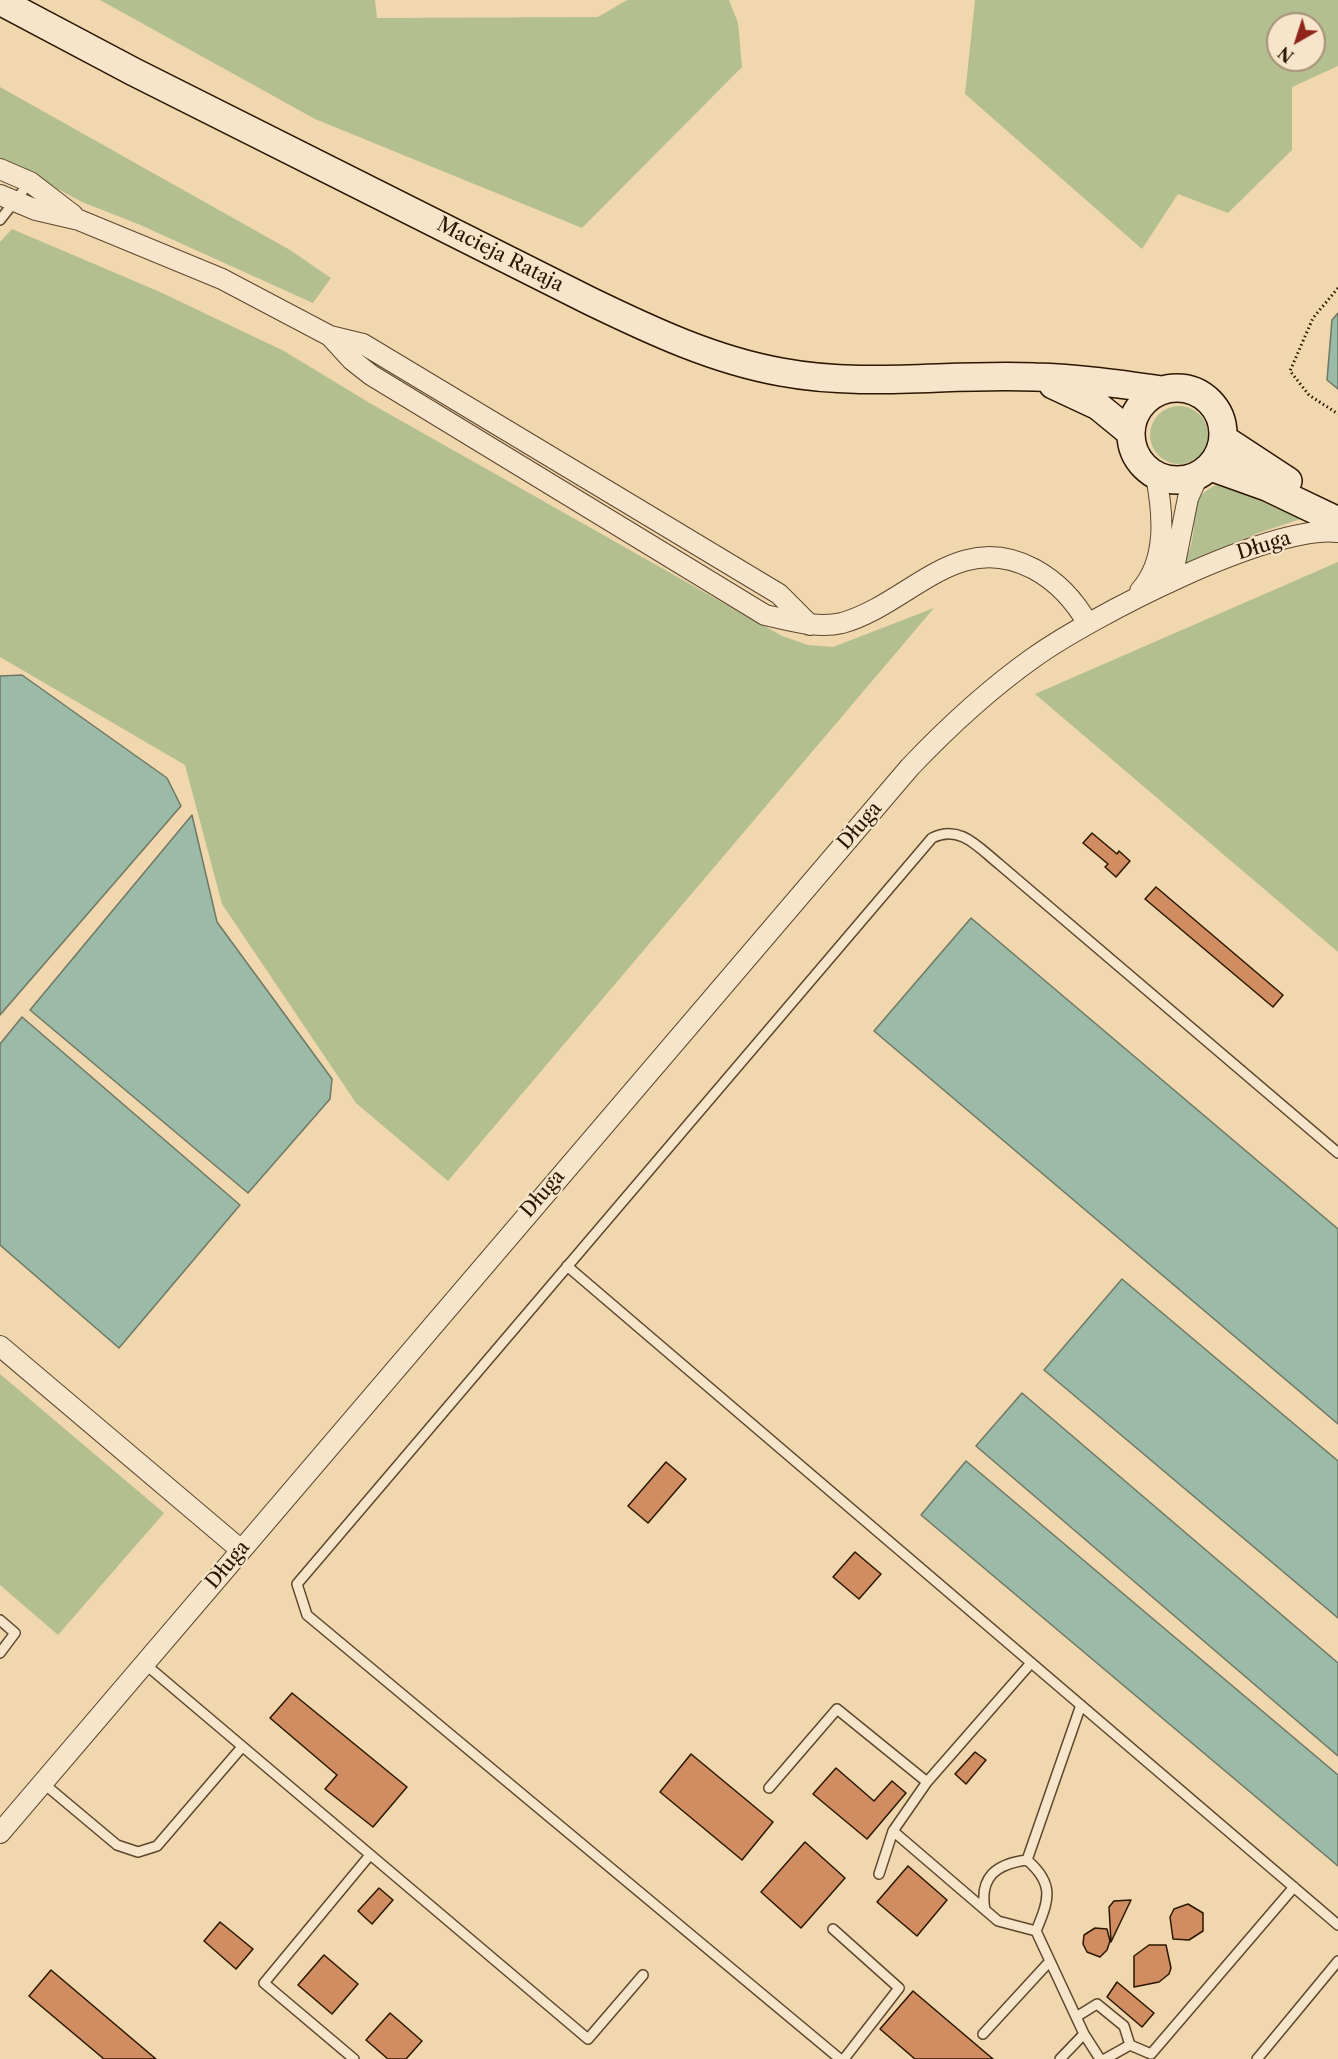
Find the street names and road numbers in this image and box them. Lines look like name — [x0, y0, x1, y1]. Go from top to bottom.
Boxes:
street label: Macieja Rataja — [433, 213, 567, 297]
street label: Długa — [1234, 526, 1294, 566]
street label: Długa — [833, 797, 887, 855]
street label: Długa — [516, 1165, 570, 1223]
street label: Długa — [201, 1536, 255, 1594]

